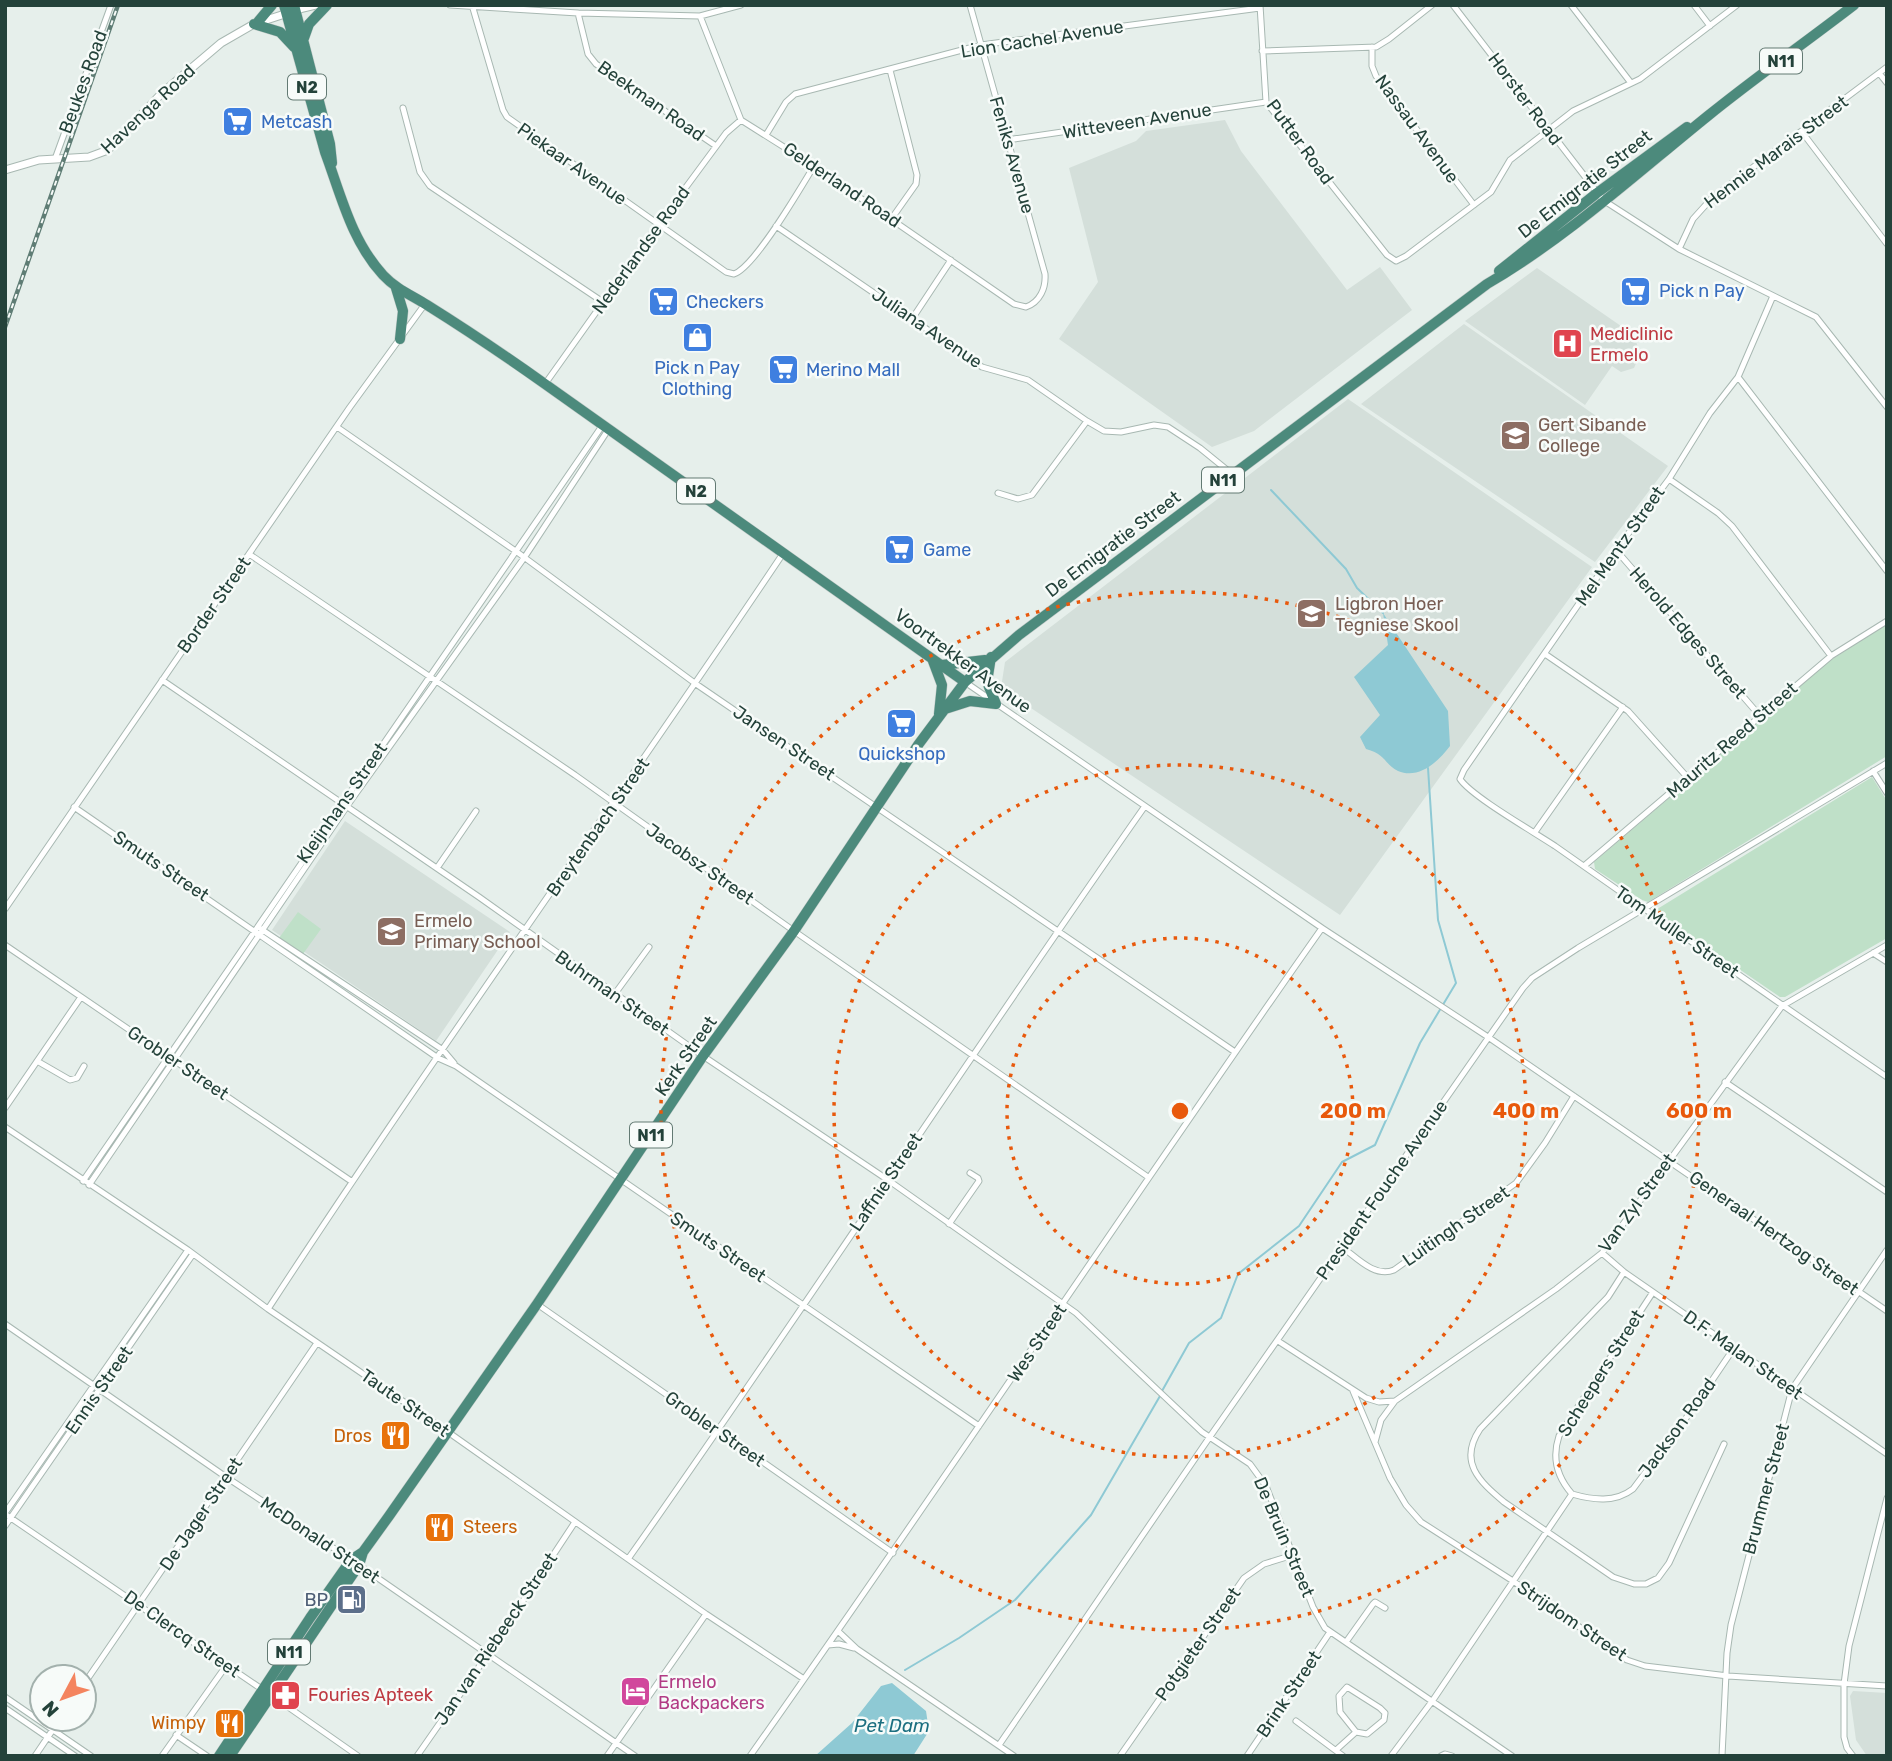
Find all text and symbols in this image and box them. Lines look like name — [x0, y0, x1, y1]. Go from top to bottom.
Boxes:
street label: Lion Cachel Avenue — [959, 15, 1125, 63]
street label: Beukes Road — [54, 27, 112, 137]
road number: N11 — [1760, 48, 1802, 74]
street label: Horster Road — [1483, 49, 1567, 149]
street label: Beekman Road — [593, 56, 709, 146]
street label: Havenga Road — [96, 60, 200, 158]
street label: Nassau Avenue — [1370, 71, 1464, 187]
road number: N2 — [288, 74, 326, 100]
street label: Hennie Marais Street — [1700, 91, 1852, 213]
street label: Feniks Avenue — [985, 94, 1039, 216]
street label: Putter Road — [1262, 95, 1338, 189]
street label: Witteveen Avenue — [1061, 98, 1213, 144]
supermarket icon: Metcash — [221, 105, 255, 139]
place label: Metcash — [261, 111, 332, 133]
street label: Piekaar Avenue — [513, 118, 631, 210]
street label: De Emigratie Street — [1514, 125, 1656, 243]
street label: Gelderland Road — [779, 137, 905, 233]
street label: Nederlandse Road — [587, 182, 695, 318]
supermarket icon: Pick n Pay — [1619, 274, 1653, 308]
place label: Pick n Pay — [1659, 280, 1745, 302]
street label: Juliana Avenue — [868, 283, 986, 373]
supermarket icon: Checkers — [646, 285, 680, 319]
place label: Checkers — [686, 291, 764, 313]
shop icon: Pick n Pay Clothing — [680, 320, 714, 354]
place label: Mediclinic Ermelo — [1590, 323, 1673, 366]
hospital icon: Mediclinic Ermelo — [1550, 327, 1584, 361]
supermarket icon: Merino Mall — [766, 353, 800, 387]
place label: Pick n Pay Clothing — [654, 357, 740, 400]
place label: Merino Mall — [806, 359, 900, 381]
place label: Gert Sibande College — [1538, 414, 1647, 457]
school or university icon: Gert Sibande College — [1498, 418, 1532, 452]
road number: N11 — [1202, 467, 1244, 492]
road number: N2 — [677, 478, 715, 504]
street label: Mel Mentz Street — [1571, 482, 1669, 610]
street label: De Emigratie Street — [1041, 486, 1185, 602]
supermarket icon: Game — [883, 533, 917, 567]
place label: Game — [923, 539, 971, 561]
street label: Border Street — [173, 553, 255, 657]
street label: Herold Edges Street — [1625, 563, 1751, 703]
place label: Ligbron Hoer Tegniese Skool — [1335, 593, 1459, 636]
school or university icon: Ligbron Hoer Tegniese Skool — [1295, 597, 1329, 631]
street label: Voortrekker Avenue — [890, 604, 1036, 718]
street label: Mauritz Reed Street — [1662, 677, 1802, 803]
street label: Jansen Street — [729, 701, 839, 785]
supermarket icon: Quickshop — [885, 706, 919, 740]
street label: Kleijnhans Street — [292, 738, 392, 868]
place label: Quickshop — [858, 743, 946, 765]
street label: Breytenbach Street — [542, 753, 654, 901]
street label: Jacobsz Street — [642, 819, 758, 909]
street label: Smuts Street — [109, 826, 213, 906]
street label: Tom Muller Street — [1611, 881, 1743, 983]
place label: Ermelo Primary School — [414, 910, 541, 953]
school or university icon: Ermelo Primary School — [374, 914, 408, 948]
street label: Buhrman Street — [551, 946, 673, 1040]
street label: Kerk Street — [650, 1012, 722, 1100]
street label: Grobler Street — [123, 1021, 233, 1105]
street label: President Fouche Avenue — [1312, 1096, 1452, 1284]
text: 200 m — [1320, 1098, 1386, 1123]
text: 400 m — [1493, 1098, 1559, 1123]
text: 600 m — [1666, 1098, 1732, 1123]
centre of rings — [1168, 1099, 1192, 1123]
road number: N11 — [630, 1122, 672, 1148]
street label: Laffnie Street — [845, 1129, 927, 1235]
street label: Van Zyl Street — [1594, 1149, 1680, 1257]
street label: Generaal Hertzog Street — [1685, 1166, 1863, 1300]
street label: Luitingh Street — [1398, 1181, 1514, 1271]
street label: Smuts Street — [666, 1207, 770, 1287]
street label: Wes Street — [1003, 1300, 1071, 1386]
street label: Scheepers Street — [1553, 1305, 1649, 1441]
street label: D.F. Malan Street — [1679, 1306, 1807, 1404]
street label: Ennis Street — [61, 1342, 137, 1438]
street label: Taute Street — [356, 1364, 454, 1442]
street label: Jackson Road — [1633, 1374, 1721, 1482]
street label: Grobler Street — [661, 1386, 769, 1472]
restaurant icon: Dros — [378, 1419, 412, 1453]
street label: Brummer Street — [1738, 1421, 1794, 1557]
place label: Dros — [333, 1425, 372, 1447]
street label: De Jager Street — [155, 1453, 247, 1575]
street label: De Bruin Street — [1249, 1474, 1319, 1600]
street label: McDonald Street — [256, 1492, 384, 1588]
restaurant icon: Steers — [423, 1510, 457, 1544]
place label: Steers — [463, 1516, 517, 1538]
street label: Jan van Riebeeck Street — [430, 1548, 562, 1730]
street label: Strijdom Street — [1513, 1576, 1631, 1666]
fuel station icon: BP — [334, 1583, 368, 1617]
street label: Potgieter Street — [1151, 1583, 1245, 1705]
street label: De Clercq Street — [120, 1586, 244, 1682]
place label: BP — [304, 1589, 328, 1611]
road number: N11 — [268, 1640, 310, 1664]
street label: Brink Street — [1252, 1647, 1326, 1741]
north arrow — [28, 1663, 98, 1733]
place label: Ermelo Backpackers — [658, 1671, 765, 1714]
hotel icon: Ermelo Backpackers — [618, 1675, 652, 1709]
pharmacy icon: Fouries Apteek — [268, 1678, 302, 1712]
place label: Fouries Apteek — [308, 1684, 434, 1706]
text: N — [37, 1696, 64, 1722]
restaurant icon: Wimpy — [212, 1706, 246, 1740]
place label: Wimpy — [151, 1712, 206, 1734]
water label: Pet Dam — [854, 1714, 930, 1737]

